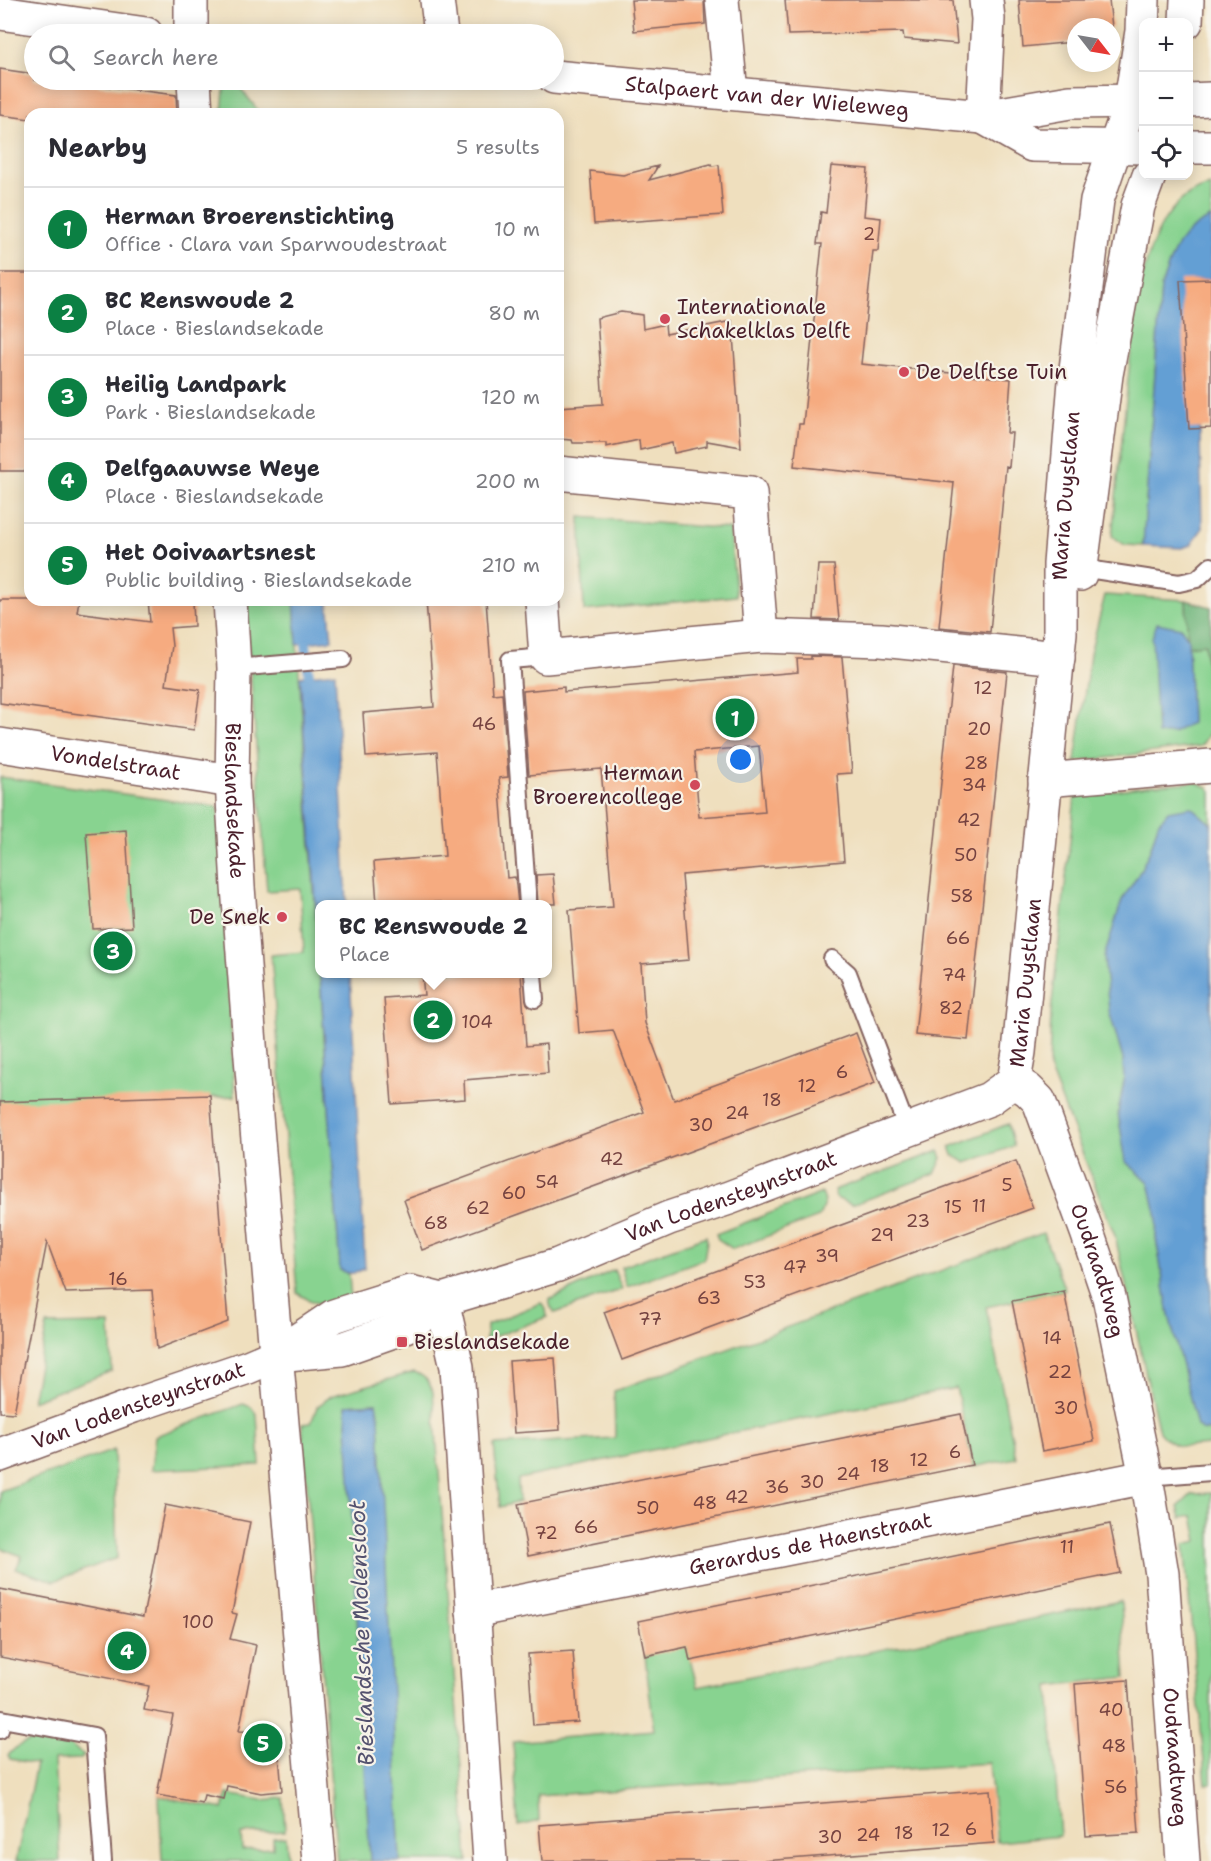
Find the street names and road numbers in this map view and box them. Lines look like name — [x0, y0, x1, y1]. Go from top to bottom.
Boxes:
street label: Stalpaert van der Wieleweg — [624, 70, 910, 124]
street label: Maria Duystlaan — [1046, 410, 1087, 580]
street label: Bieslandsekade — [218, 722, 252, 880]
street label: Vondelstraat — [48, 739, 183, 787]
street label: Maria Duystlaan — [1003, 897, 1048, 1070]
street label: Van Lodensteynstraat — [621, 1144, 841, 1249]
street label: Oudraadtweg — [1064, 1200, 1131, 1340]
street label: Van Lodensteynstraat — [28, 1355, 249, 1456]
street label: Gerardus de Haenstraat — [686, 1506, 934, 1582]
street label: Oudraadtweg — [1156, 1687, 1194, 1828]

